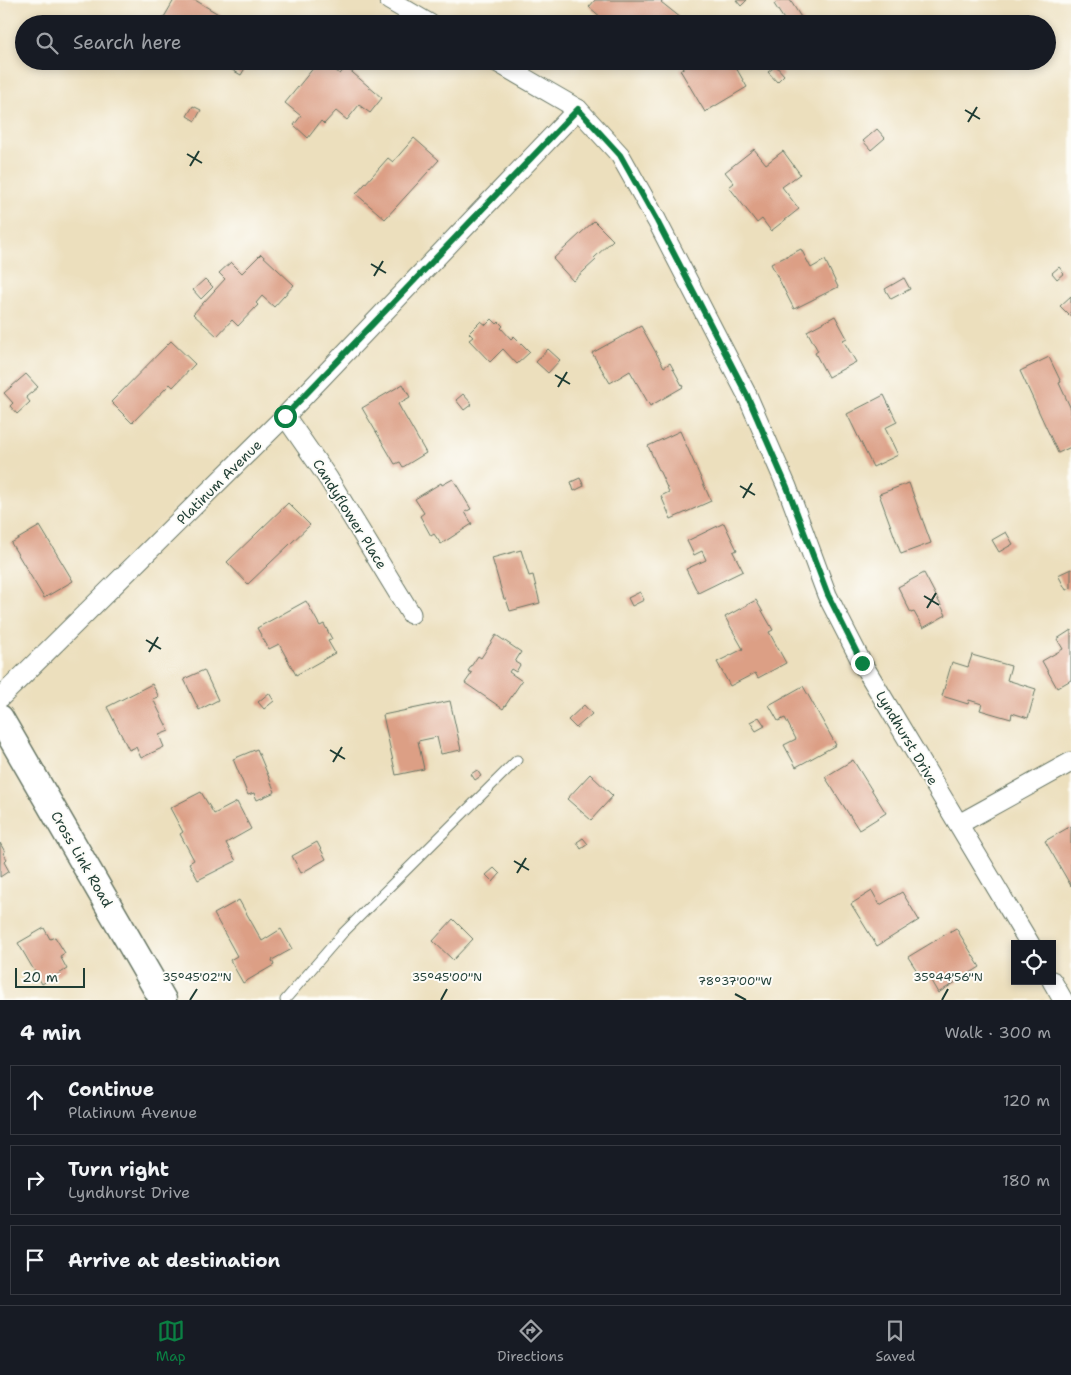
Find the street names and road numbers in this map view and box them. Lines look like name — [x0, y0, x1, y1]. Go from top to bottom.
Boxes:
street label: Platinum Avenue — [173, 436, 265, 528]
street label: Candyflower Place — [309, 456, 391, 573]
street label: Lyndhurst Drive — [872, 688, 942, 788]
street label: Cross Link Road — [47, 808, 117, 910]

